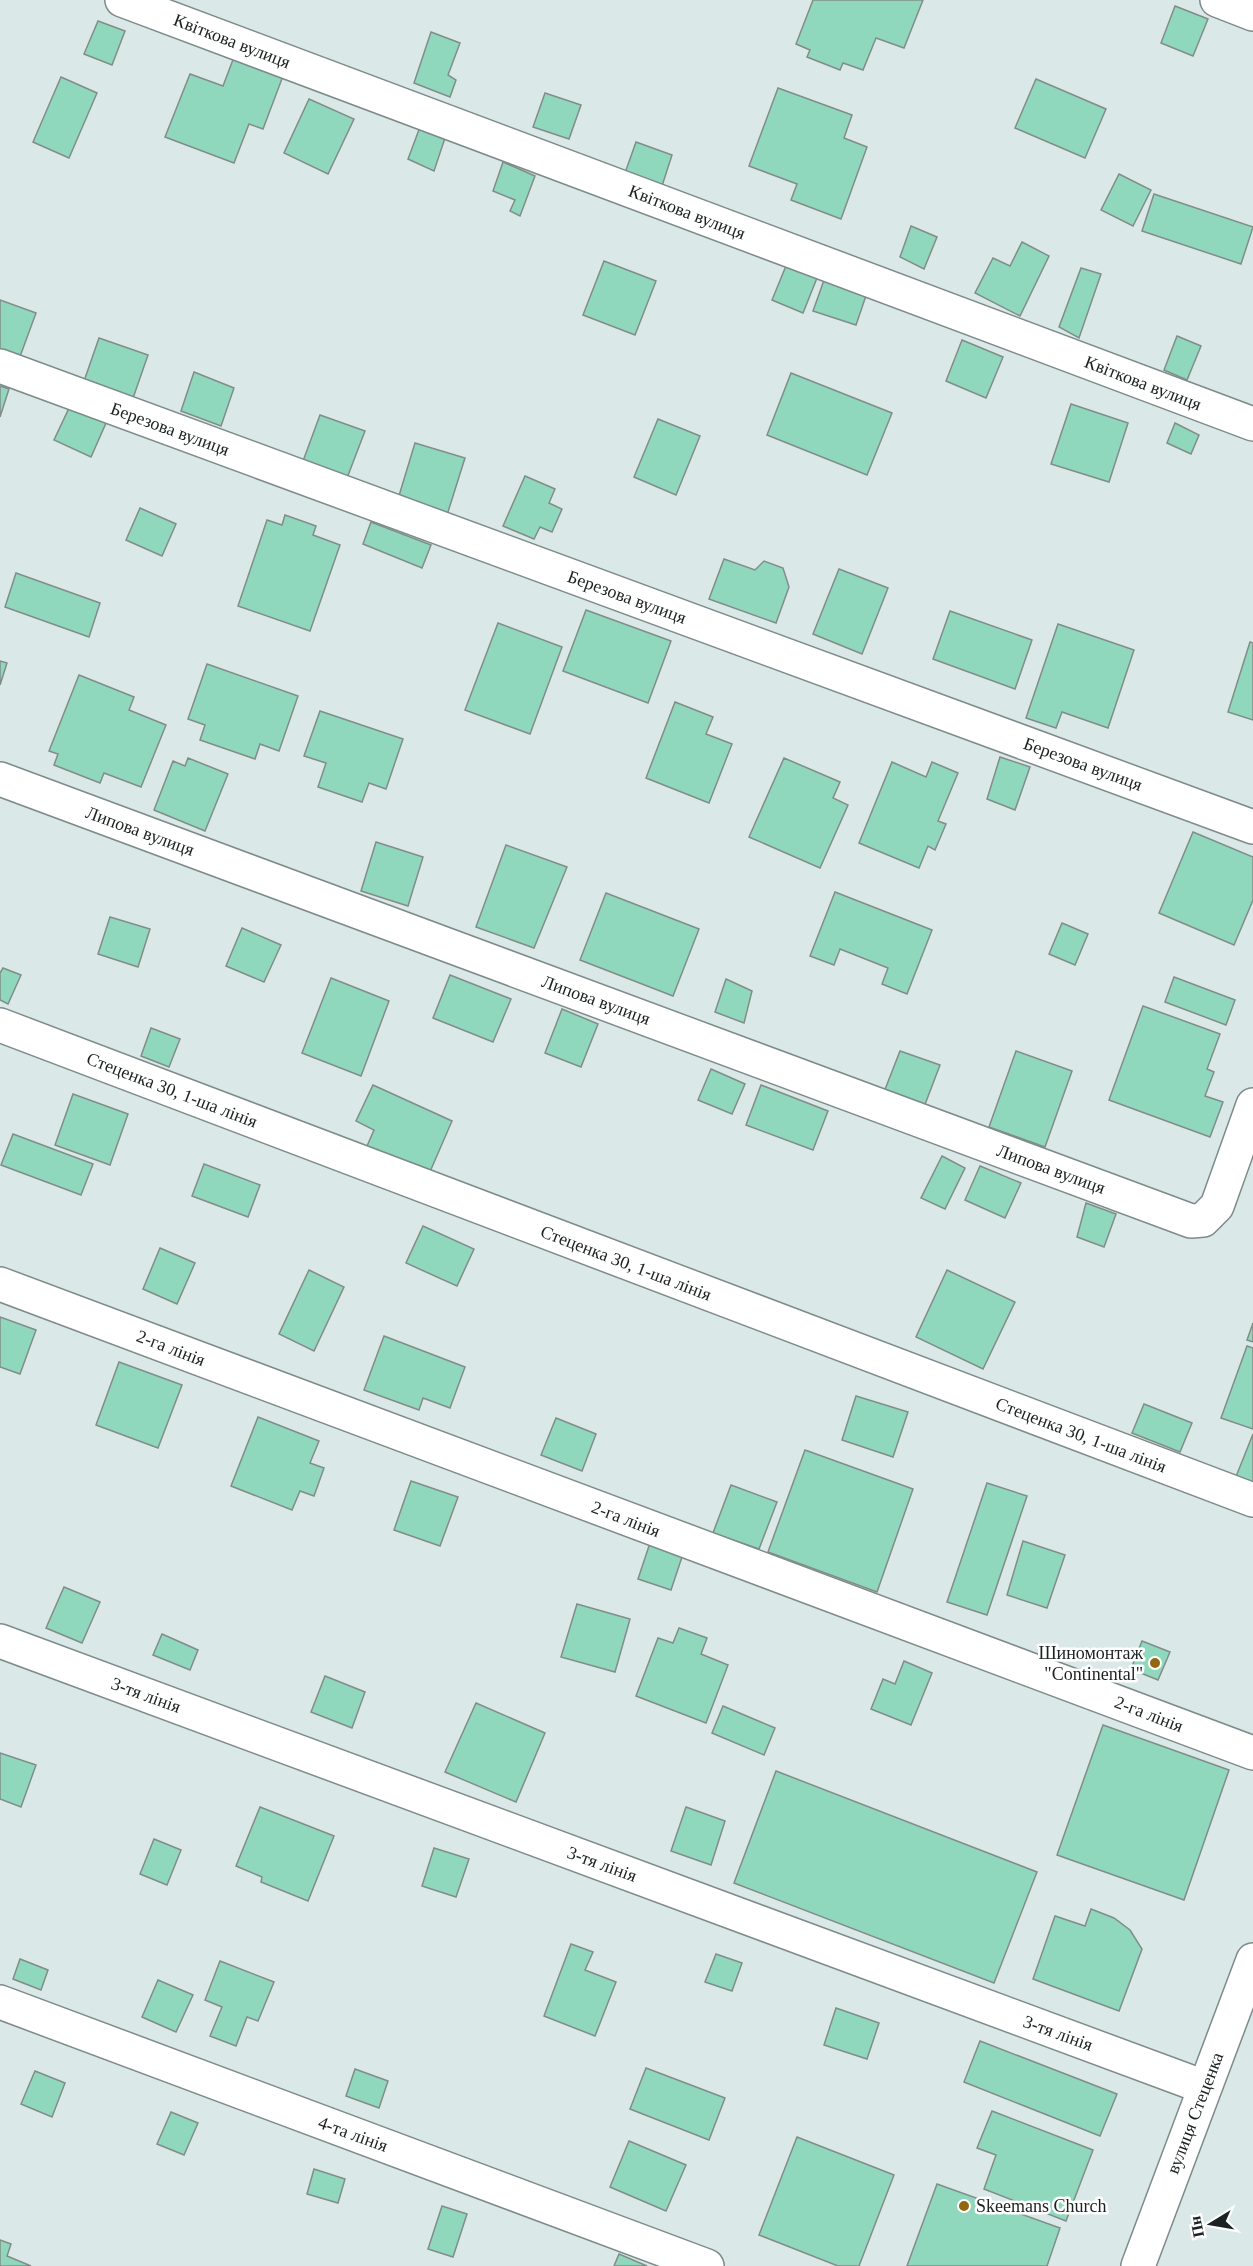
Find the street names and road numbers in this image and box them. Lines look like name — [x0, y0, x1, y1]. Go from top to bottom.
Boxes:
street label: Квіткова вулиця — [171, 10, 293, 72]
street label: Квіткова вулиця — [626, 181, 748, 243]
street label: Квіткова вулиця — [1082, 352, 1204, 414]
street label: Березова вулиця — [108, 398, 232, 460]
street label: Березова вулиця — [565, 566, 689, 628]
street label: Березова вулиця — [1021, 733, 1145, 795]
street label: Липова вулиця — [83, 802, 197, 860]
street label: Липова вулиця — [539, 971, 653, 1029]
street label: Стеценка 30, 1-ша лінія — [84, 1048, 260, 1132]
street label: Липова вулиця — [994, 1140, 1108, 1198]
street label: Стеценка 30, 1-ша лінія — [538, 1221, 714, 1305]
street label: 2-га лінія — [134, 1326, 208, 1370]
street label: Стеценка 30, 1-ша лінія — [993, 1393, 1169, 1477]
street label: 2-га лінія — [589, 1497, 663, 1541]
street label: 3-тя лінія — [109, 1673, 183, 1717]
street label: 2-га лінія — [1112, 1692, 1186, 1736]
street label: 3-тя лінія — [565, 1842, 639, 1886]
street label: 3-тя лінія — [1021, 2011, 1095, 2055]
street label: вулиця Стеценка — [1163, 2049, 1227, 2177]
street label: 4-та лінія — [316, 2112, 390, 2156]

